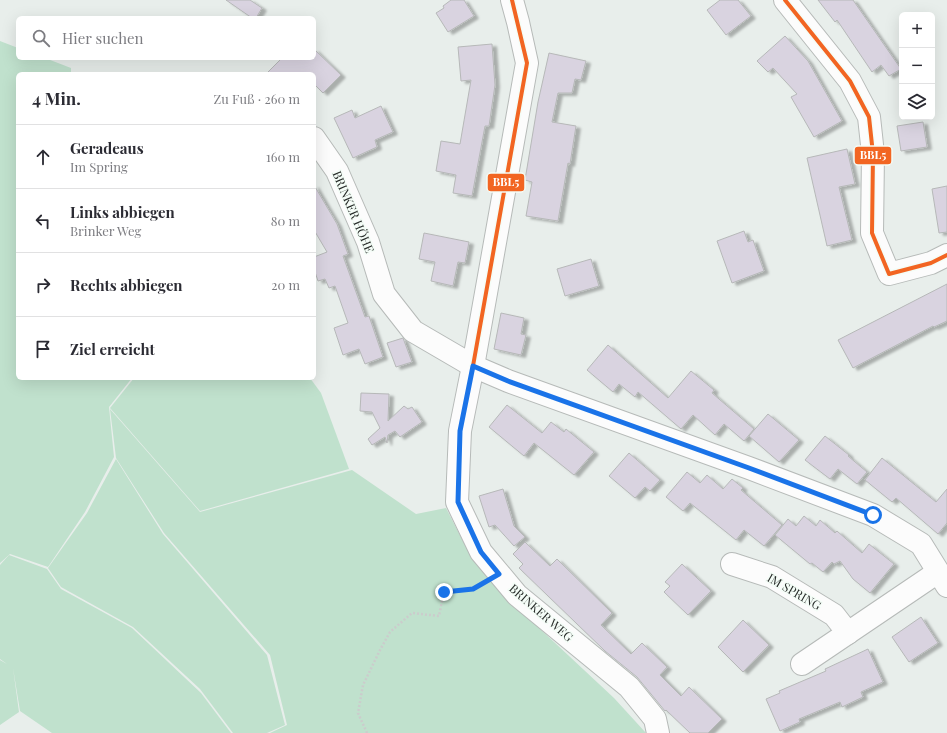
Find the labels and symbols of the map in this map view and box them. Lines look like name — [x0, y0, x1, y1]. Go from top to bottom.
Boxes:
line badge: BBL5 — [854, 146, 892, 165]
text: BBL5 — [860, 147, 886, 162]
street label: BRINKER HÖHE — [329, 168, 378, 255]
line badge: BBL5 — [487, 173, 525, 192]
text: BBL5 — [493, 174, 519, 189]
route start — [864, 506, 882, 524]
street label: IM SPRING — [765, 569, 825, 613]
street label: BRINKER WEG — [506, 580, 577, 645]
route end — [435, 583, 453, 601]

